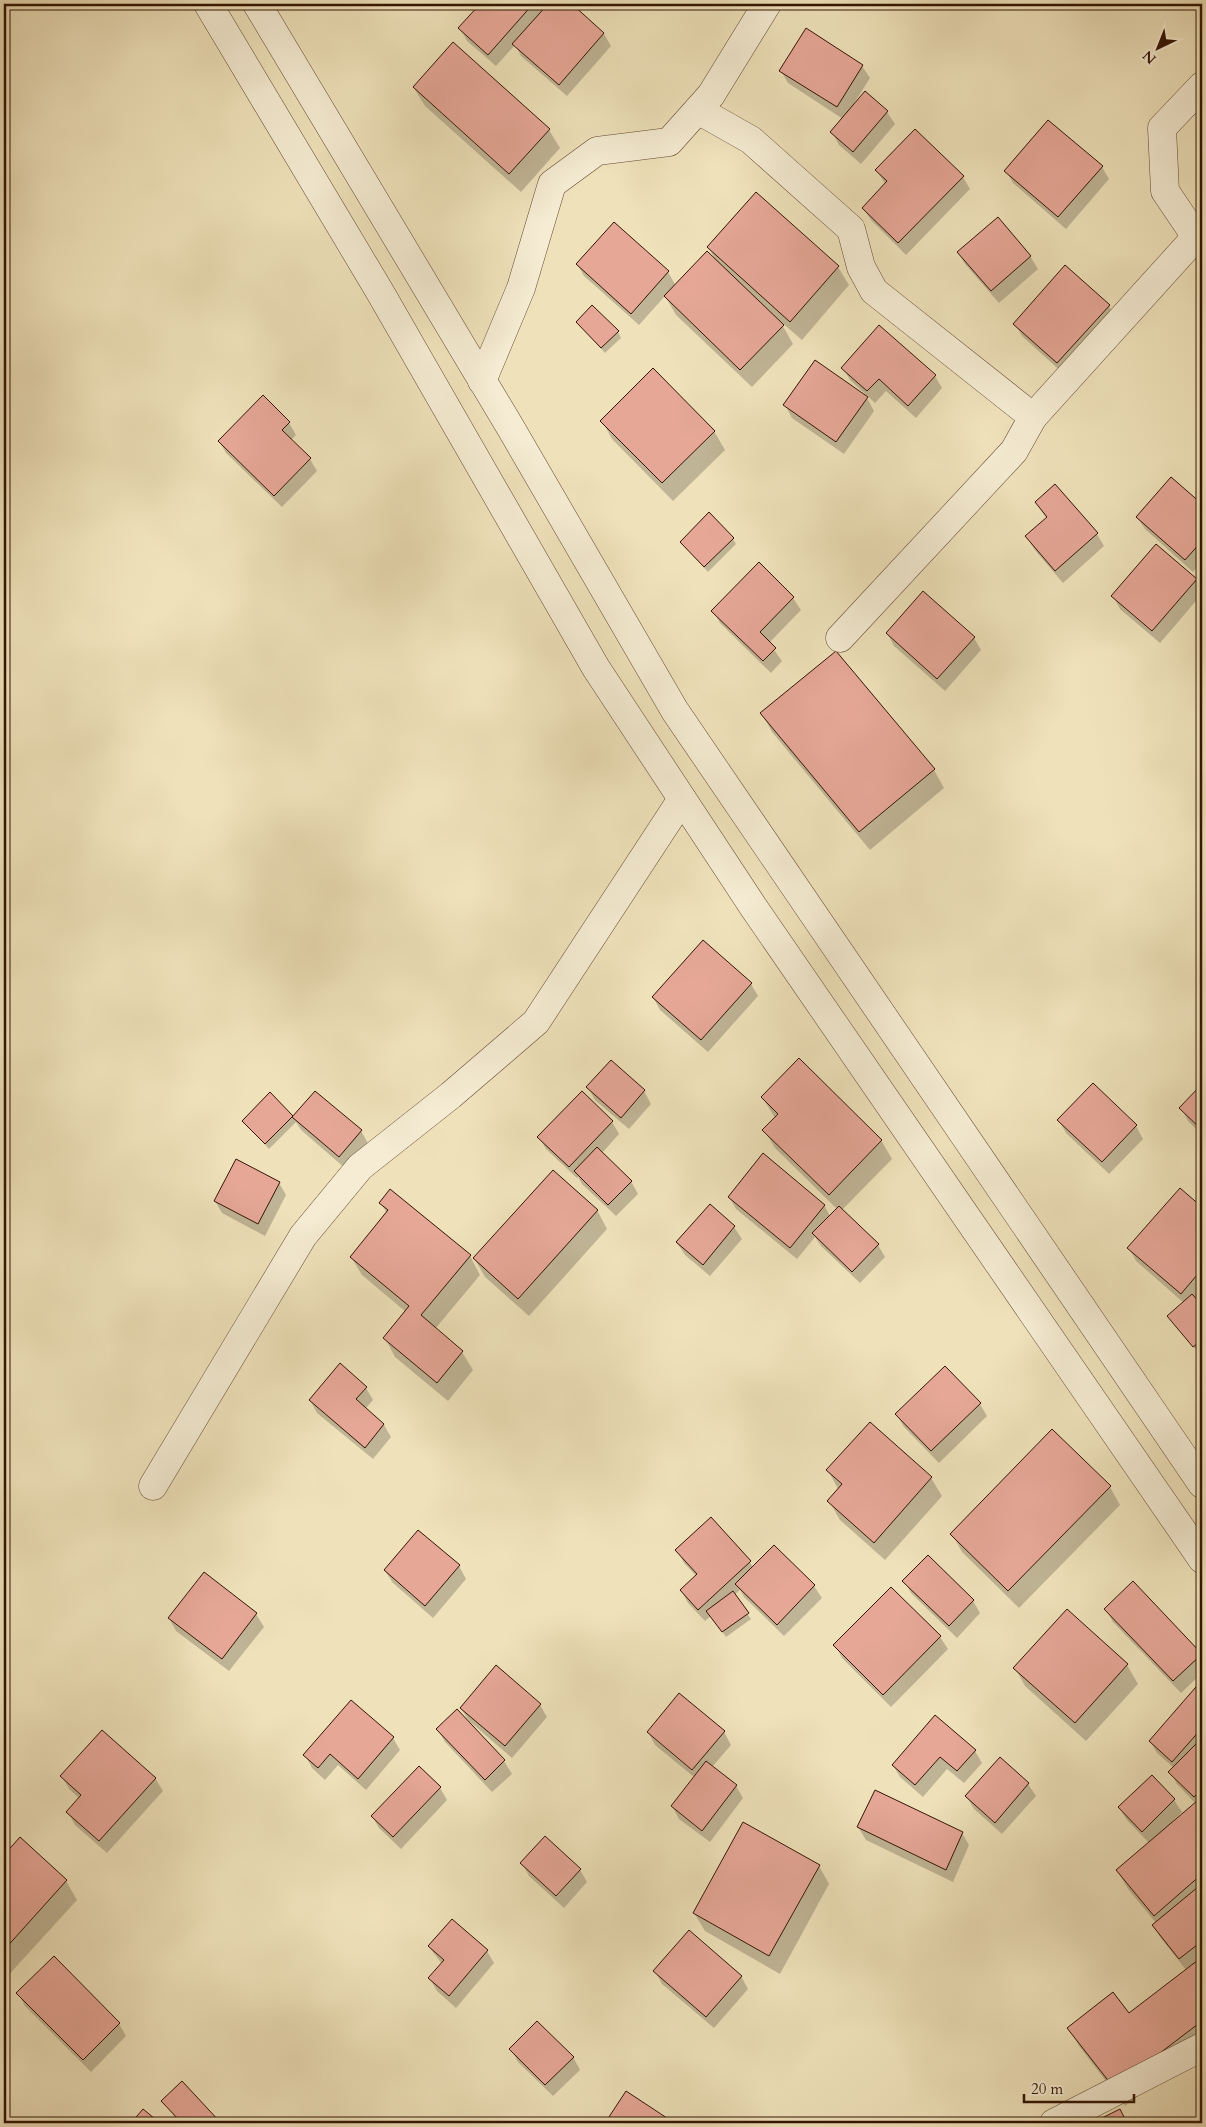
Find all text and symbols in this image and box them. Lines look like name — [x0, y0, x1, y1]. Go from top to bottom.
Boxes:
north arrow — [1134, 22, 1184, 72]
text: N — [1139, 46, 1160, 68]
scale bar — [1024, 2072, 1134, 2104]
text: 20 m — [1031, 2079, 1063, 2099]

